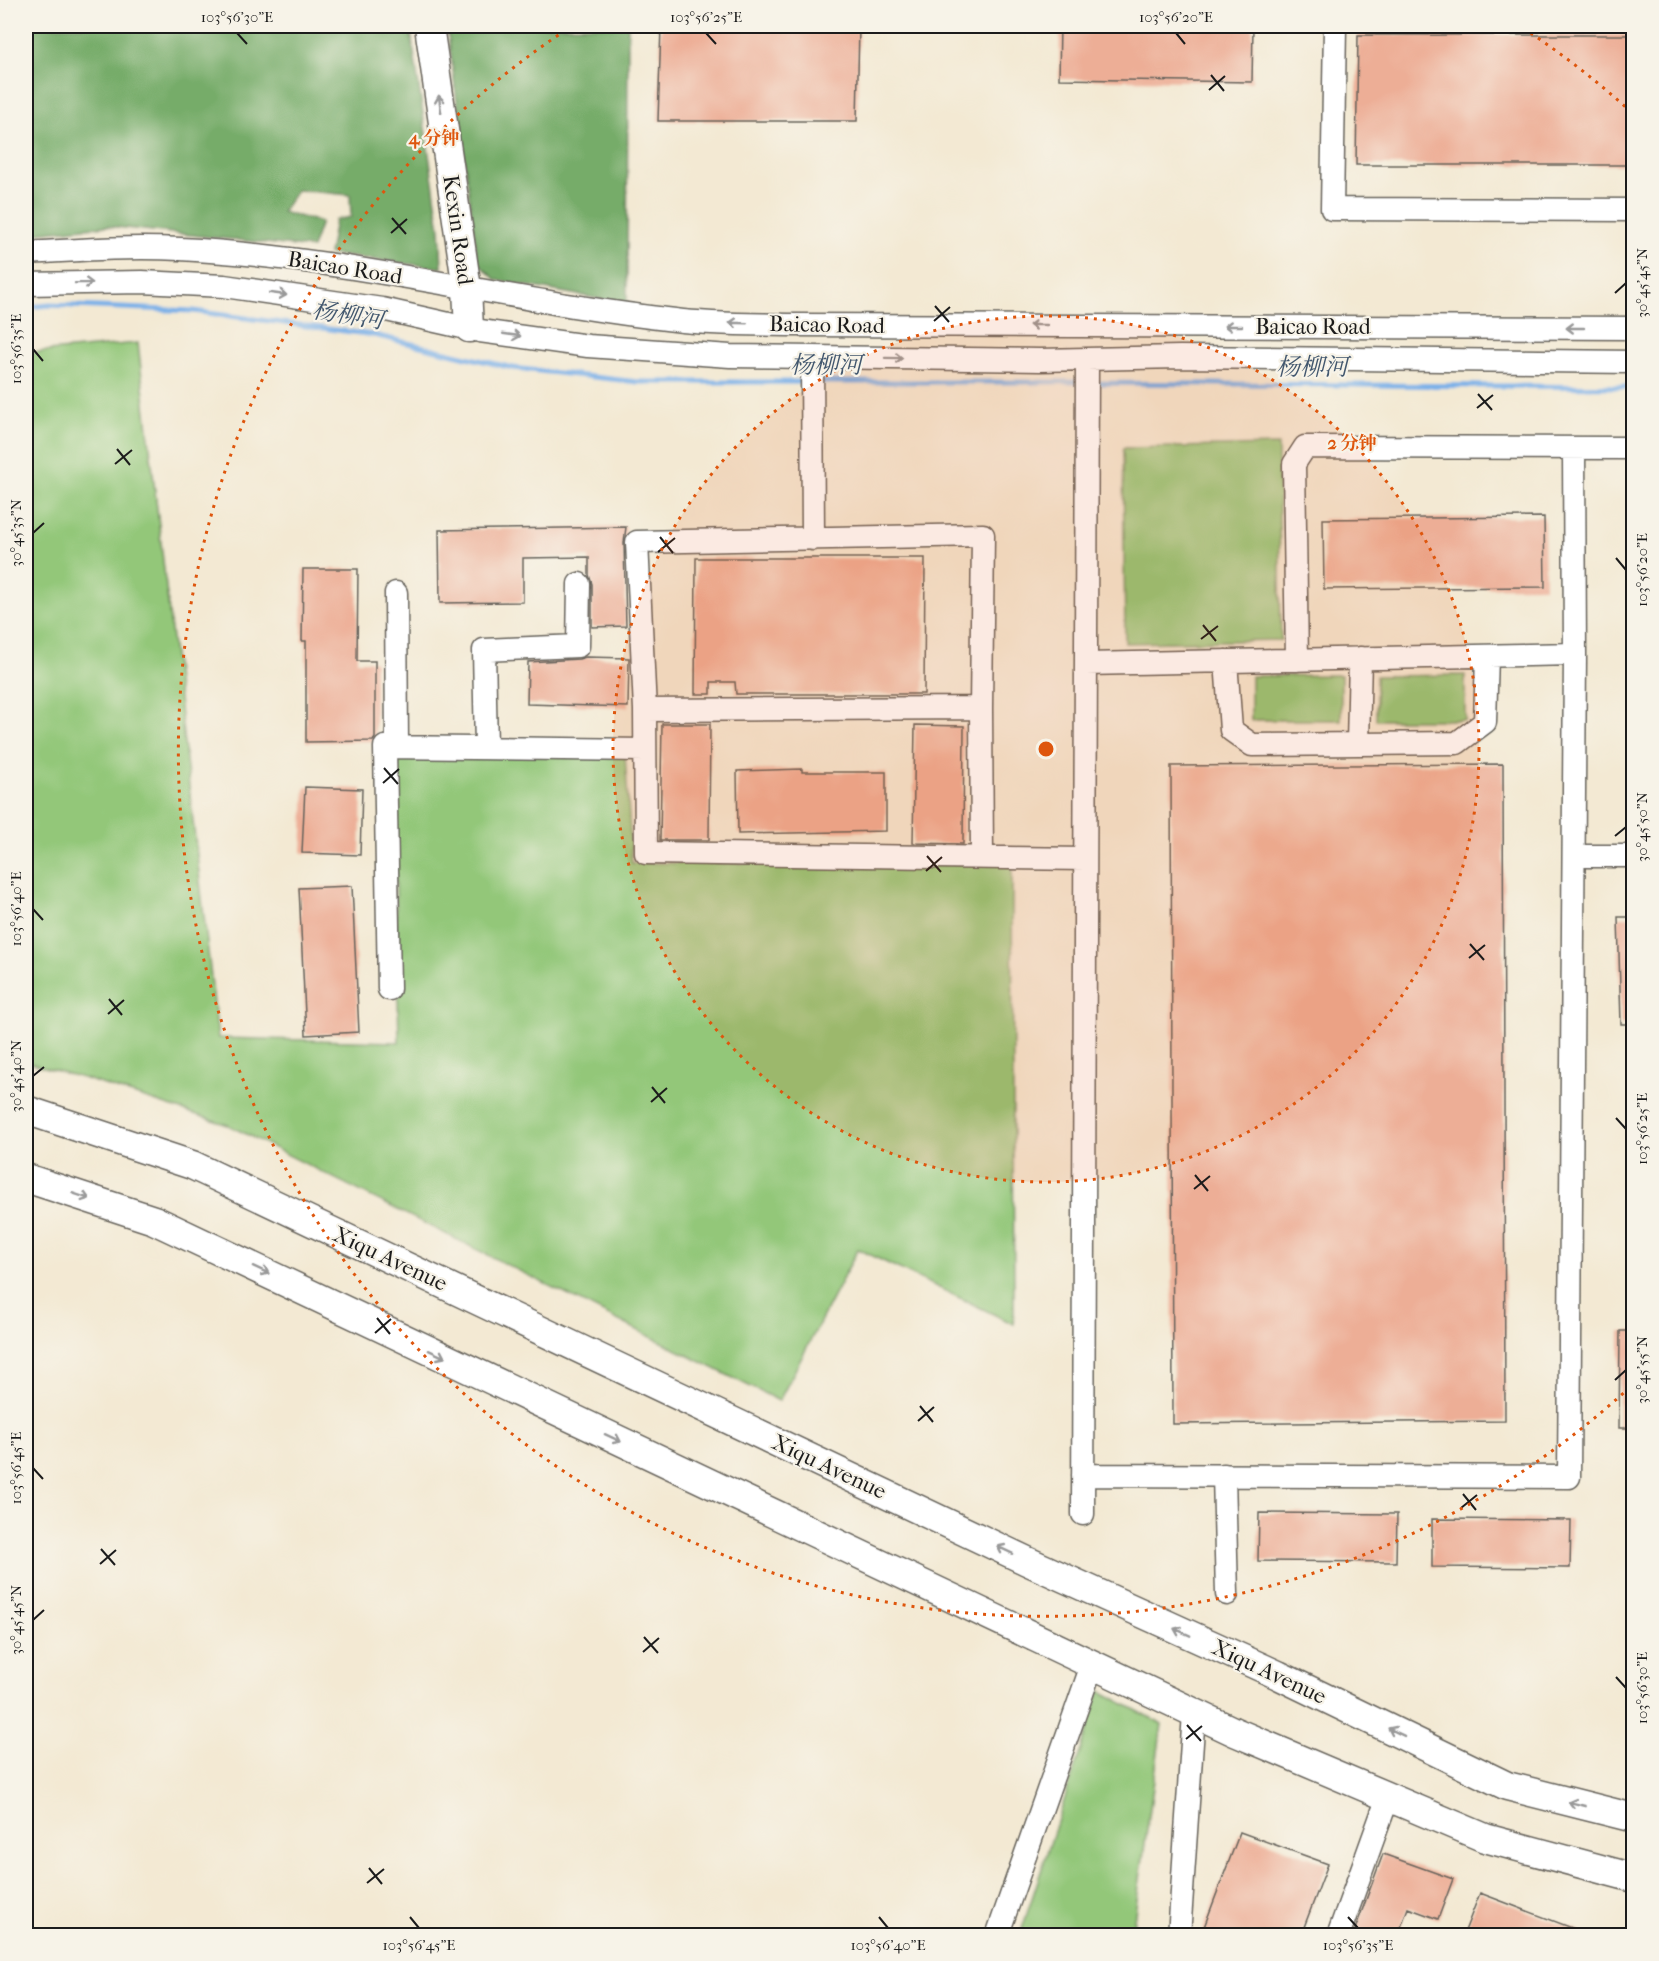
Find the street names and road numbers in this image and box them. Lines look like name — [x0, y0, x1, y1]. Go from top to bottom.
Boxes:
street label: Kexin Road — [437, 173, 479, 288]
street label: Baicao Road — [286, 246, 405, 290]
street label: Baicao Road — [769, 311, 886, 339]
street label: Baicao Road — [1255, 314, 1372, 340]
street label: Xiqu Avenue — [329, 1221, 451, 1297]
street label: Xiqu Avenue — [768, 1429, 890, 1505]
street label: Xiqu Avenue — [1208, 1634, 1330, 1710]

